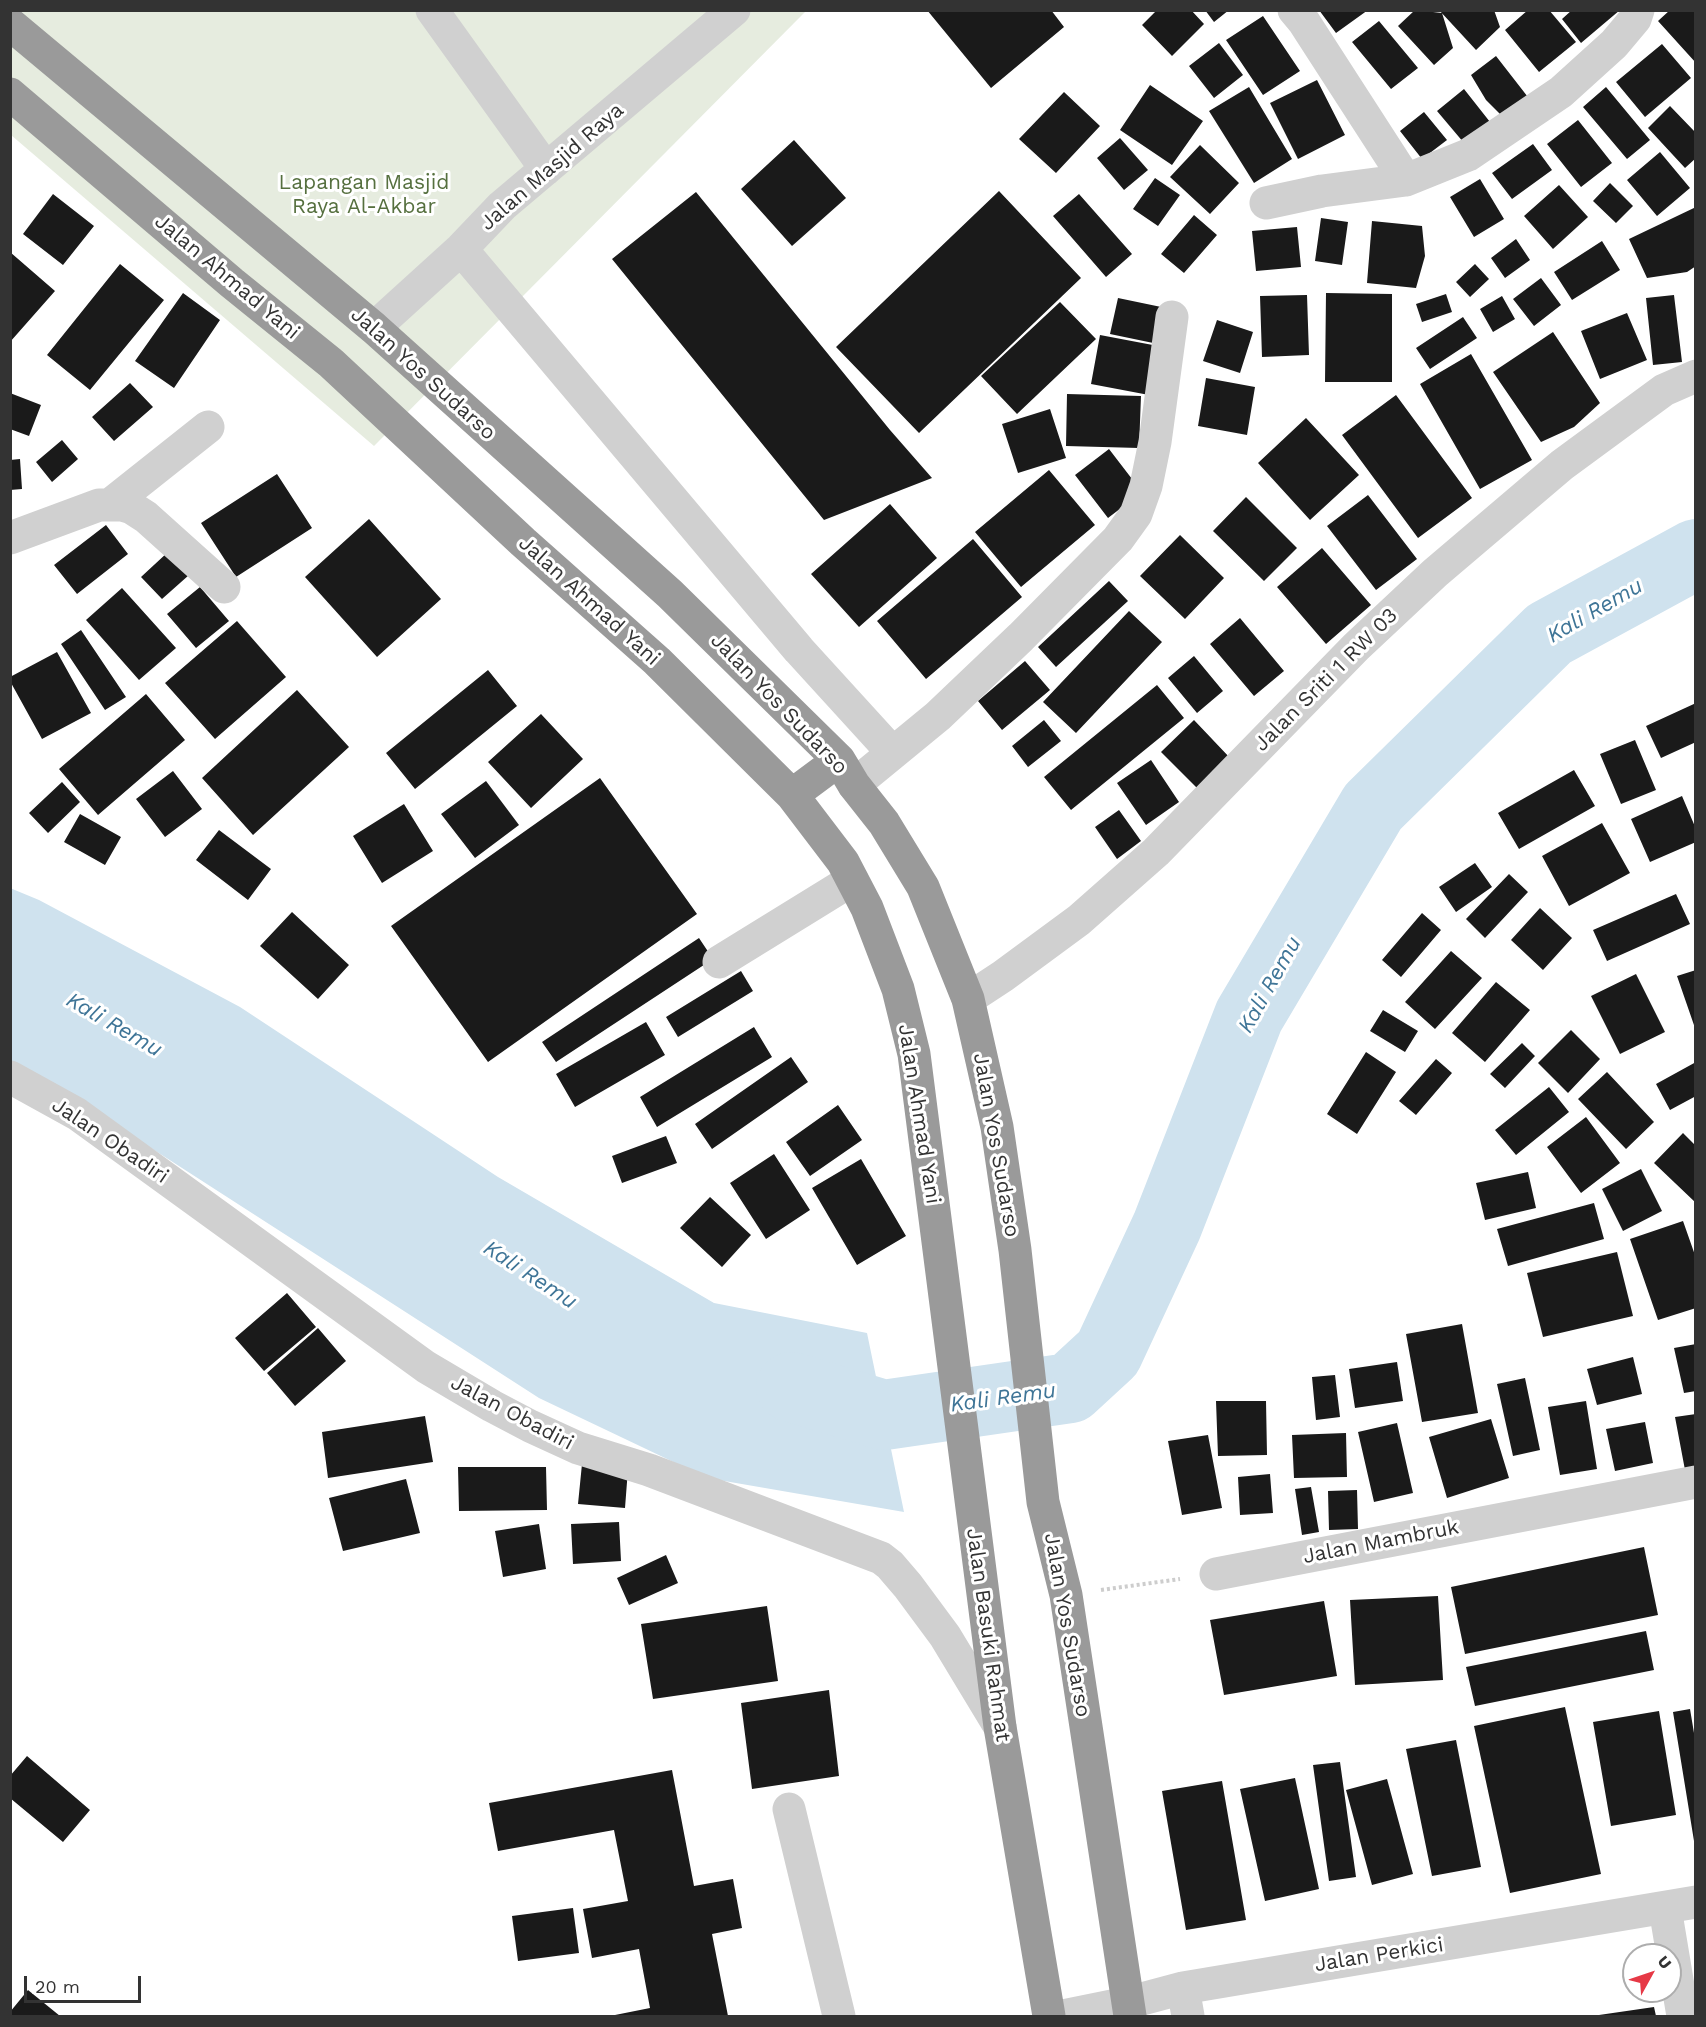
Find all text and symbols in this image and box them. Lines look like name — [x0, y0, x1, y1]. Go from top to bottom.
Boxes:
street label: Jalan Masjid Raya — [475, 98, 629, 236]
park label: Lapangan Masjid Raya Al-Akbar — [279, 170, 449, 220]
street label: Jalan Ahmad Yani — [149, 209, 305, 345]
street label: Jalan Yos Sudarso — [345, 302, 501, 446]
street label: Jalan Ahmad Yani — [513, 531, 665, 671]
water label: Kali Remu — [1542, 573, 1648, 649]
street label: Jalan Sriti 1 RW 03 — [1249, 603, 1403, 757]
street label: Jalan Yos Sudarso — [705, 628, 853, 780]
water label: Kali Remu — [1233, 932, 1307, 1038]
water label: Kali Remu — [61, 987, 167, 1063]
street label: Jalan Ahmad Yani — [892, 1022, 946, 1206]
street label: Jalan Yos Sudarso — [967, 1051, 1025, 1239]
street label: Jalan Obadiri — [47, 1093, 173, 1189]
water label: Kali Remu — [478, 1235, 582, 1315]
street label: Jalan Obadiri — [446, 1370, 578, 1456]
water label: Kali Remu — [949, 1378, 1057, 1418]
street label: Jalan Mambruk — [1301, 1515, 1461, 1569]
street label: Jalan Basuki Rahmat — [961, 1527, 1015, 1743]
street label: Jalan Yos Sudarso — [1038, 1531, 1096, 1719]
street label: Jalan Perkici — [1313, 1932, 1445, 1978]
north arrow — [1622, 1943, 1682, 2003]
text: U — [1654, 1952, 1676, 1973]
scale bar — [27, 1964, 144, 2002]
text: 20 m — [35, 1976, 80, 1997]

